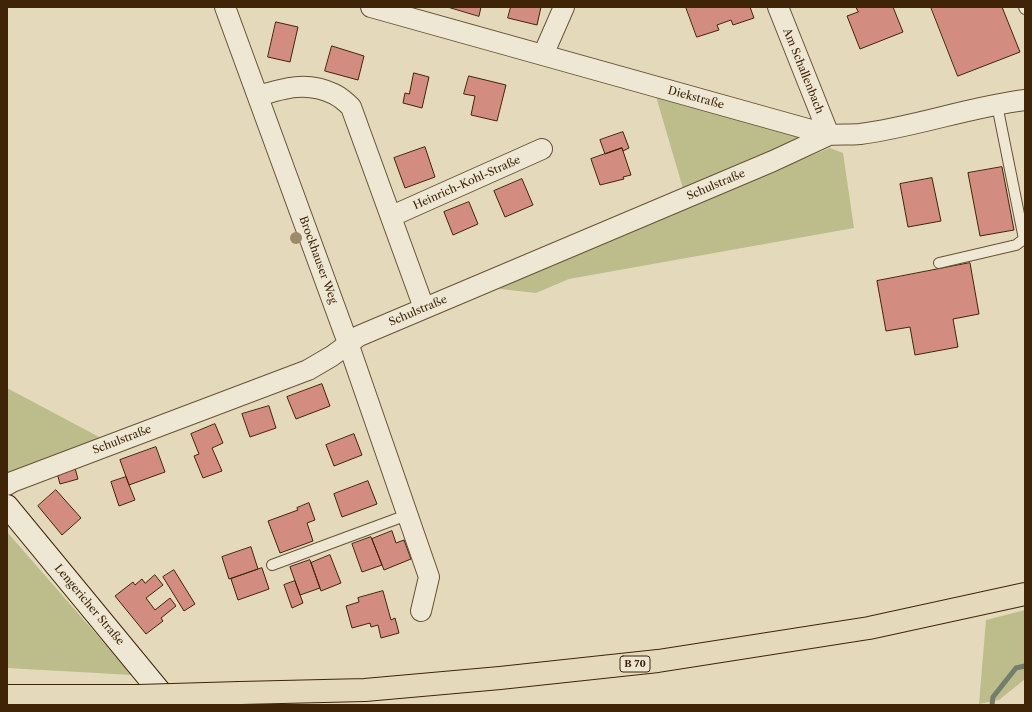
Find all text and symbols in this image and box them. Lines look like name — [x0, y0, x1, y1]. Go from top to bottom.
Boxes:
street label: Am Schallenbach — [780, 26, 826, 116]
street label: Diekstraße — [666, 84, 726, 112]
street label: Heinrich-Kohl-Straße — [411, 153, 523, 213]
street label: Schulstraße — [685, 167, 747, 203]
street label: Brockhauser Weg — [296, 214, 340, 306]
street label: Schulstraße — [387, 293, 449, 329]
street label: Schulstraße — [91, 423, 153, 457]
street label: Lengericher Straße — [51, 562, 127, 648]
road number: B 70 — [620, 656, 650, 672]

